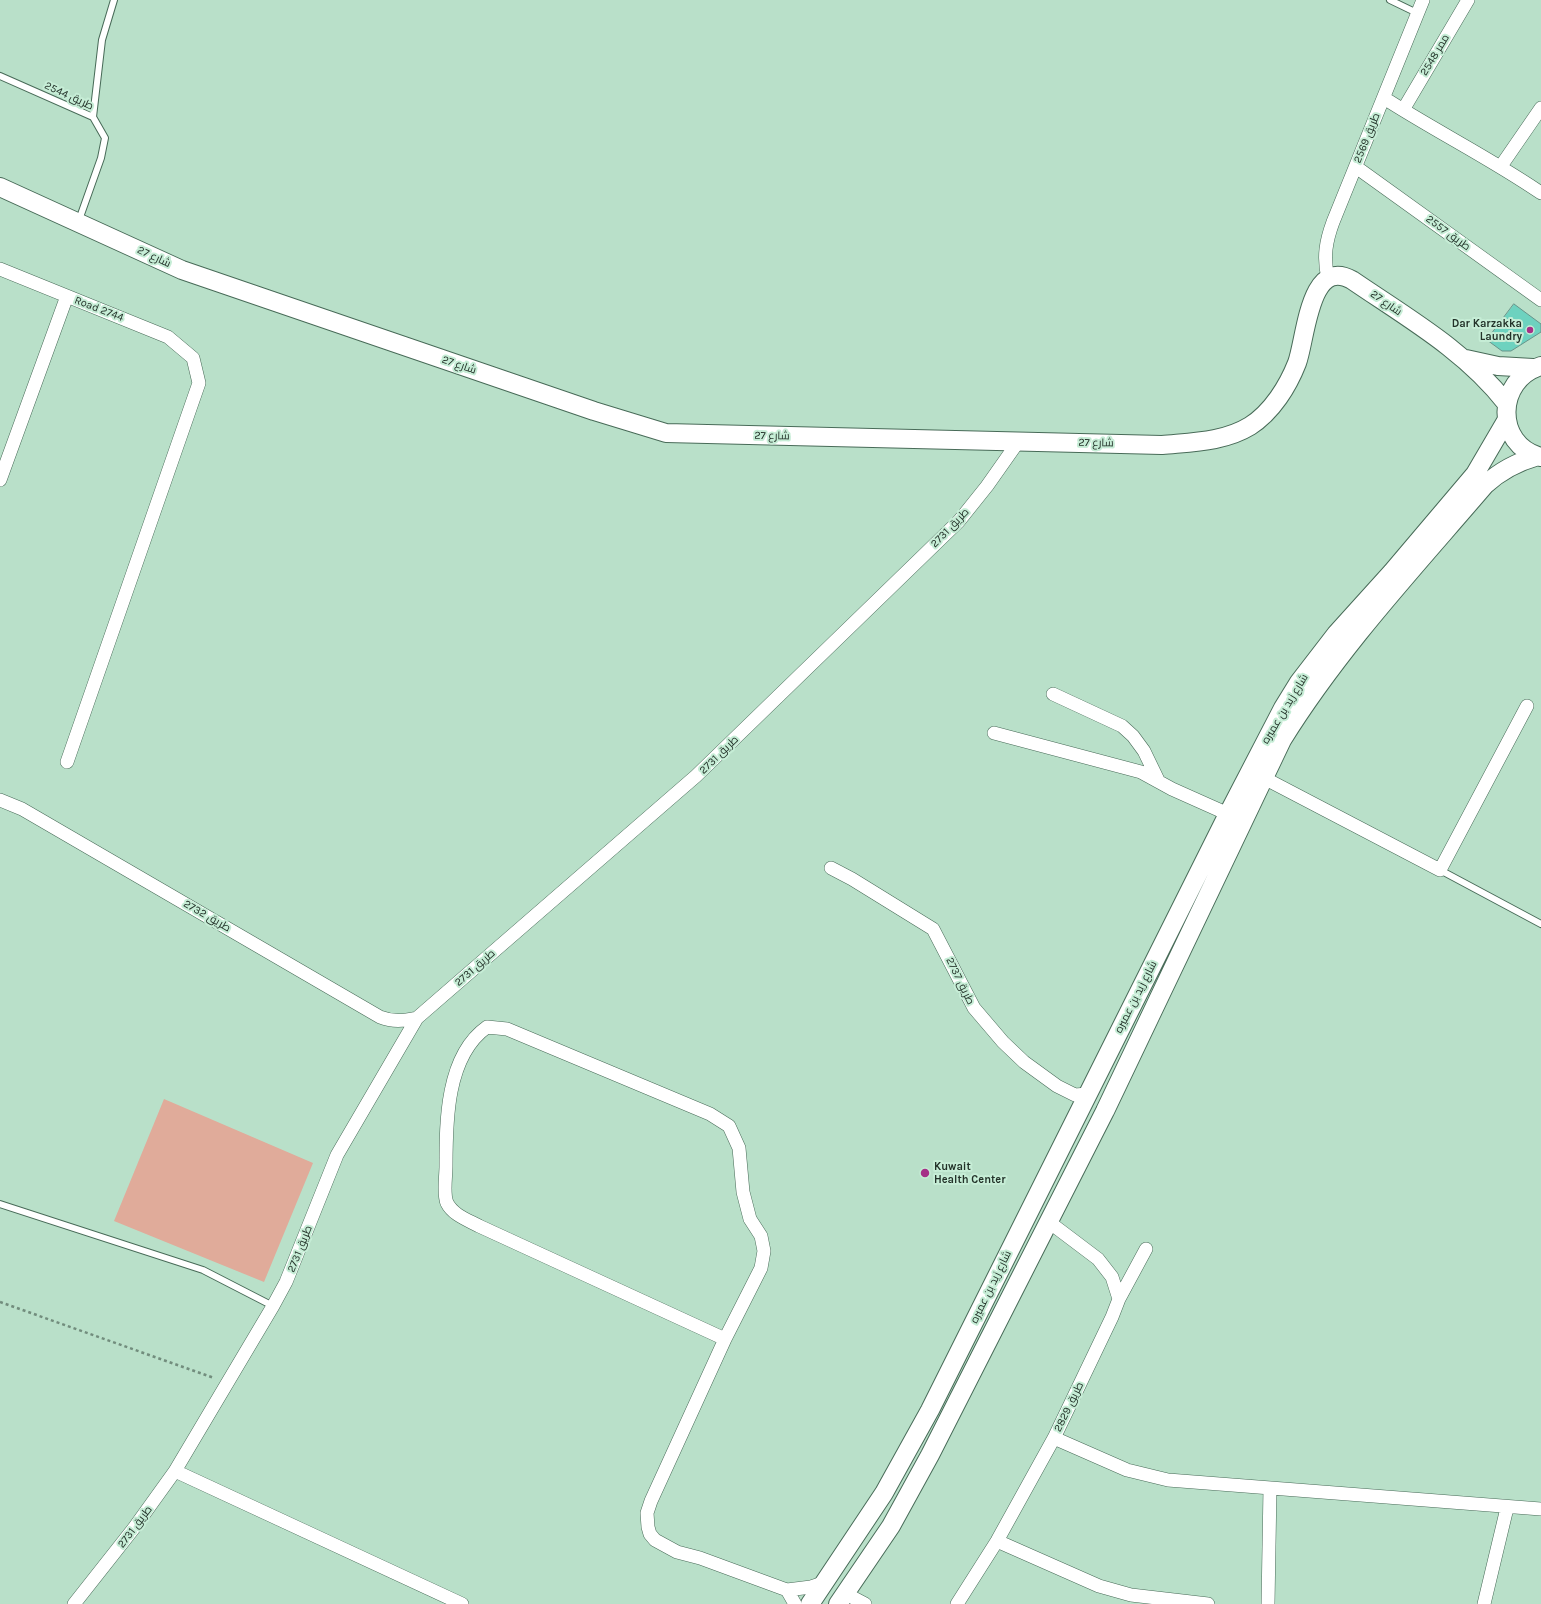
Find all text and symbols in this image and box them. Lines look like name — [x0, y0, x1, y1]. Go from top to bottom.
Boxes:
street label: ممر 2548 — [1418, 32, 1452, 78]
street label: طريق 2544 — [42, 79, 96, 113]
street label: طريق 2569 — [1351, 111, 1383, 165]
street label: طريق 2557 — [1423, 212, 1473, 254]
street label: شارع 27 — [135, 244, 173, 270]
street label: شارع 27 — [1368, 287, 1404, 319]
street label: Road 2744 — [72, 294, 126, 324]
place label: Dar Karzakka Laundry — [1452, 317, 1522, 343]
marker: Dar Karzakka Laundry — [1525, 325, 1535, 335]
street label: شارع 27 — [440, 353, 478, 377]
street label: شارع 27 — [754, 429, 790, 443]
street label: شارع 27 — [1078, 436, 1114, 450]
street label: طريق 2731 — [928, 506, 972, 550]
street label: شارع زيد بن عميره — [1259, 672, 1311, 746]
street label: طريق 2731 — [697, 733, 741, 777]
street label: طريق 2732 — [181, 897, 233, 935]
street label: طريق 2731 — [452, 947, 498, 989]
street label: طريق 2737 — [943, 955, 977, 1007]
street label: شارع زيد بن عميره — [1112, 959, 1160, 1035]
place label: Kuwait Health Center — [934, 1160, 1005, 1186]
marker: Kuwait Health Center — [919, 1167, 931, 1179]
street label: طريق 2731 — [285, 1224, 315, 1274]
street label: شارع زيد بن عميره — [968, 1248, 1014, 1326]
street label: طريق 2829 — [1051, 1380, 1087, 1434]
street label: طريق 2731 — [115, 1503, 155, 1551]

